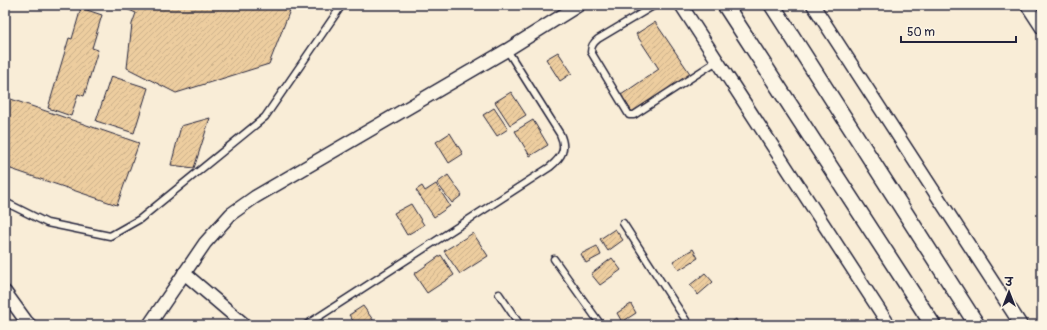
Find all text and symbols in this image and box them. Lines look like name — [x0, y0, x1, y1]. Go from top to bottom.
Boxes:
scale bar — [901, 18, 1016, 44]
text: 50 m — [907, 25, 935, 40]
north arrow — [989, 272, 1029, 312]
text: उ — [1004, 276, 1014, 289]

